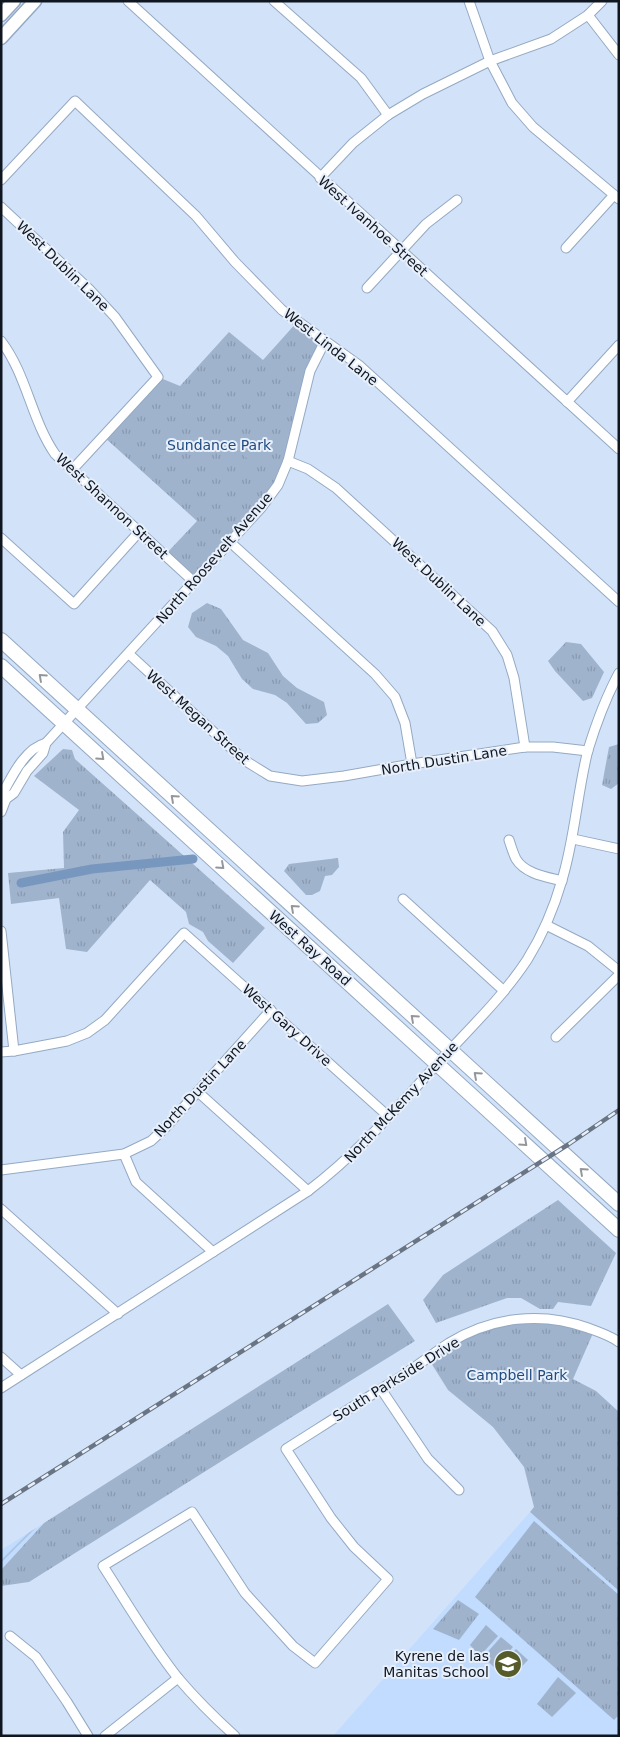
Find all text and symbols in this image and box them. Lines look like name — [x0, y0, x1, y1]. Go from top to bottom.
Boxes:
street label: West Ivanhoe Street — [315, 173, 431, 280]
street label: West Dublin Lane — [13, 218, 113, 314]
street label: West Linda Lane — [281, 305, 381, 389]
park label: Sundance Park — [167, 437, 272, 453]
street label: West Shannon Street — [53, 450, 172, 562]
street label: North Roosevelt Avenue — [153, 489, 275, 627]
street label: West Dublin Lane — [389, 534, 489, 630]
street label: West Megan Street — [143, 667, 253, 768]
one-way arrow — [38, 674, 47, 683]
street label: North Dustin Lane — [380, 742, 508, 778]
one-way arrow — [95, 751, 104, 760]
one-way arrow — [171, 795, 180, 804]
one-way arrow — [215, 860, 224, 869]
one-way arrow — [290, 905, 299, 914]
street label: West Ray Road — [266, 907, 354, 989]
street label: West Gary Drive — [239, 981, 335, 1069]
one-way arrow — [410, 1015, 419, 1024]
street label: North Dustin Lane — [151, 1036, 249, 1140]
street label: North McKemy Avenue — [341, 1038, 461, 1166]
one-way arrow — [473, 1072, 482, 1081]
one-way arrow — [518, 1137, 527, 1146]
one-way arrow — [579, 1168, 588, 1177]
street label: South Parkside Drive — [330, 1334, 462, 1424]
park label: Campbell Park — [467, 1367, 568, 1383]
place label: Kyrene de las Manitas School — [383, 1648, 489, 1680]
school or university icon: Kyrene de las Manitas School — [493, 1649, 523, 1679]

